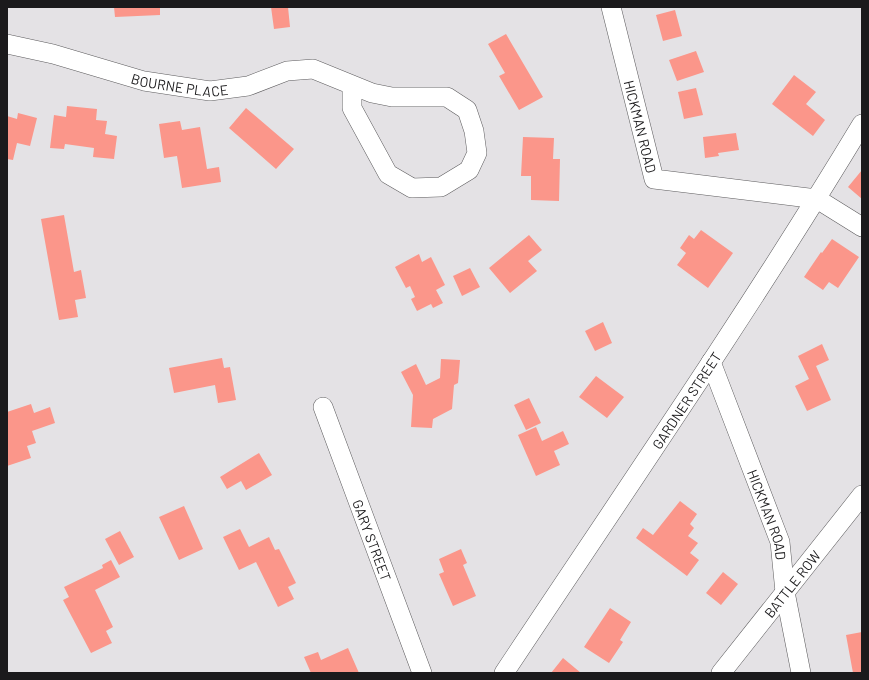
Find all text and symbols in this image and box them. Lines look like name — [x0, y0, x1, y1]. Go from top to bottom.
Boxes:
street label: BOURNE PLACE — [129, 69, 229, 100]
street label: HICKMAN ROAD — [621, 78, 661, 175]
street label: GARDNER STREET — [648, 348, 724, 452]
street label: HICKMAN ROAD — [744, 467, 790, 561]
street label: GARY STREET — [350, 497, 395, 583]
street label: BATTLE ROW — [760, 547, 824, 621]

